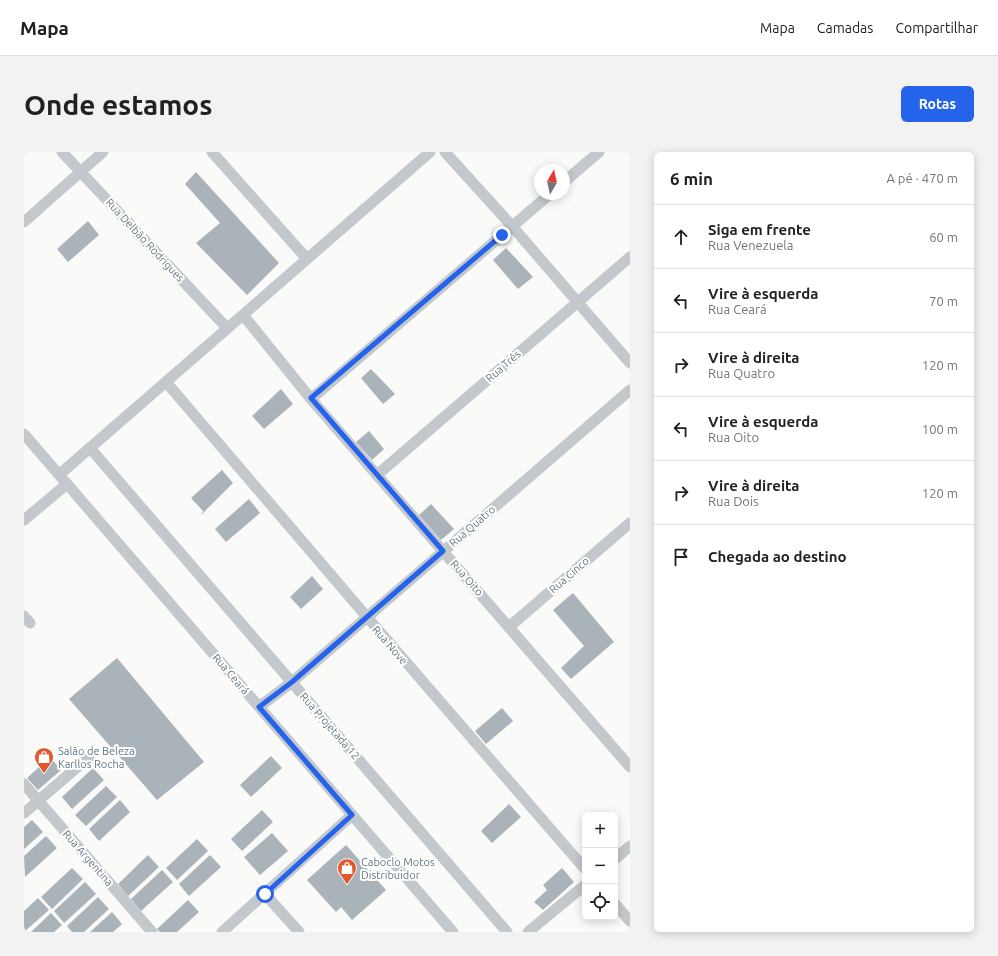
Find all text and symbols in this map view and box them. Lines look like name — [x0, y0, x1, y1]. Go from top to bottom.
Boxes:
text: Mapa — [20, 17, 69, 39]
text: Mapa — [760, 20, 795, 36]
text: Camadas — [817, 20, 873, 36]
text: Compartilhar — [895, 20, 978, 36]
button: Rotas — [901, 86, 974, 122]
text: Onde estamos — [24, 89, 212, 120]
north arrow — [534, 164, 570, 200]
text: 6 min — [670, 169, 713, 188]
text: A pé · 470 m — [886, 171, 958, 185]
street label: Rua Delbão Rodrigues — [103, 196, 187, 284]
text: Siga em frente — [708, 221, 811, 238]
route end — [493, 226, 511, 244]
icon: ahead — [670, 226, 692, 248]
text: 60 m — [929, 230, 958, 244]
text: Rua Venezuela — [708, 238, 793, 252]
text: Vire à esquerda — [708, 285, 818, 302]
icon: left — [670, 290, 692, 312]
text: 70 m — [929, 294, 958, 308]
text: Rua Ceará — [708, 302, 767, 316]
street label: Rua Três — [483, 348, 523, 384]
text: Vire à direita — [708, 349, 800, 366]
icon: right — [670, 354, 692, 376]
text: 120 m — [922, 358, 958, 372]
text: Rua Quatro — [708, 366, 775, 380]
text: Vire à esquerda — [708, 413, 818, 430]
icon: left — [670, 418, 692, 440]
text: 100 m — [922, 422, 958, 436]
text: Rua Oito — [708, 430, 759, 444]
text: Vire à direita — [708, 477, 800, 494]
icon: right — [670, 482, 692, 504]
text: 120 m — [922, 486, 958, 500]
text: Rua Dois — [708, 494, 759, 508]
street label: Rua Quatro — [447, 503, 497, 549]
icon: arrive — [670, 546, 692, 568]
text: Chegada ao destino — [708, 548, 847, 565]
street label: Rua Cinco — [547, 555, 591, 595]
street label: Rua Oito — [448, 558, 486, 598]
street label: Rua Nove — [370, 623, 410, 667]
street label: Rua Ceará — [210, 651, 252, 697]
street label: Rua Projetada 12 — [298, 690, 362, 762]
place label: Salão de Beleza Karllos Rocha — [58, 745, 135, 770]
shop icon: Salão de Beleza Karllos Rocha — [33, 746, 55, 774]
map controls — [582, 812, 618, 920]
button: + — [582, 812, 618, 848]
street label: Rua Argentina — [60, 828, 116, 888]
button: − — [582, 848, 618, 884]
place label: Caboclo Motos Distribuidor — [361, 856, 435, 881]
shop icon: Caboclo Motos Distribuidor — [336, 857, 358, 885]
button: locate — [582, 884, 618, 920]
route start — [256, 885, 274, 903]

